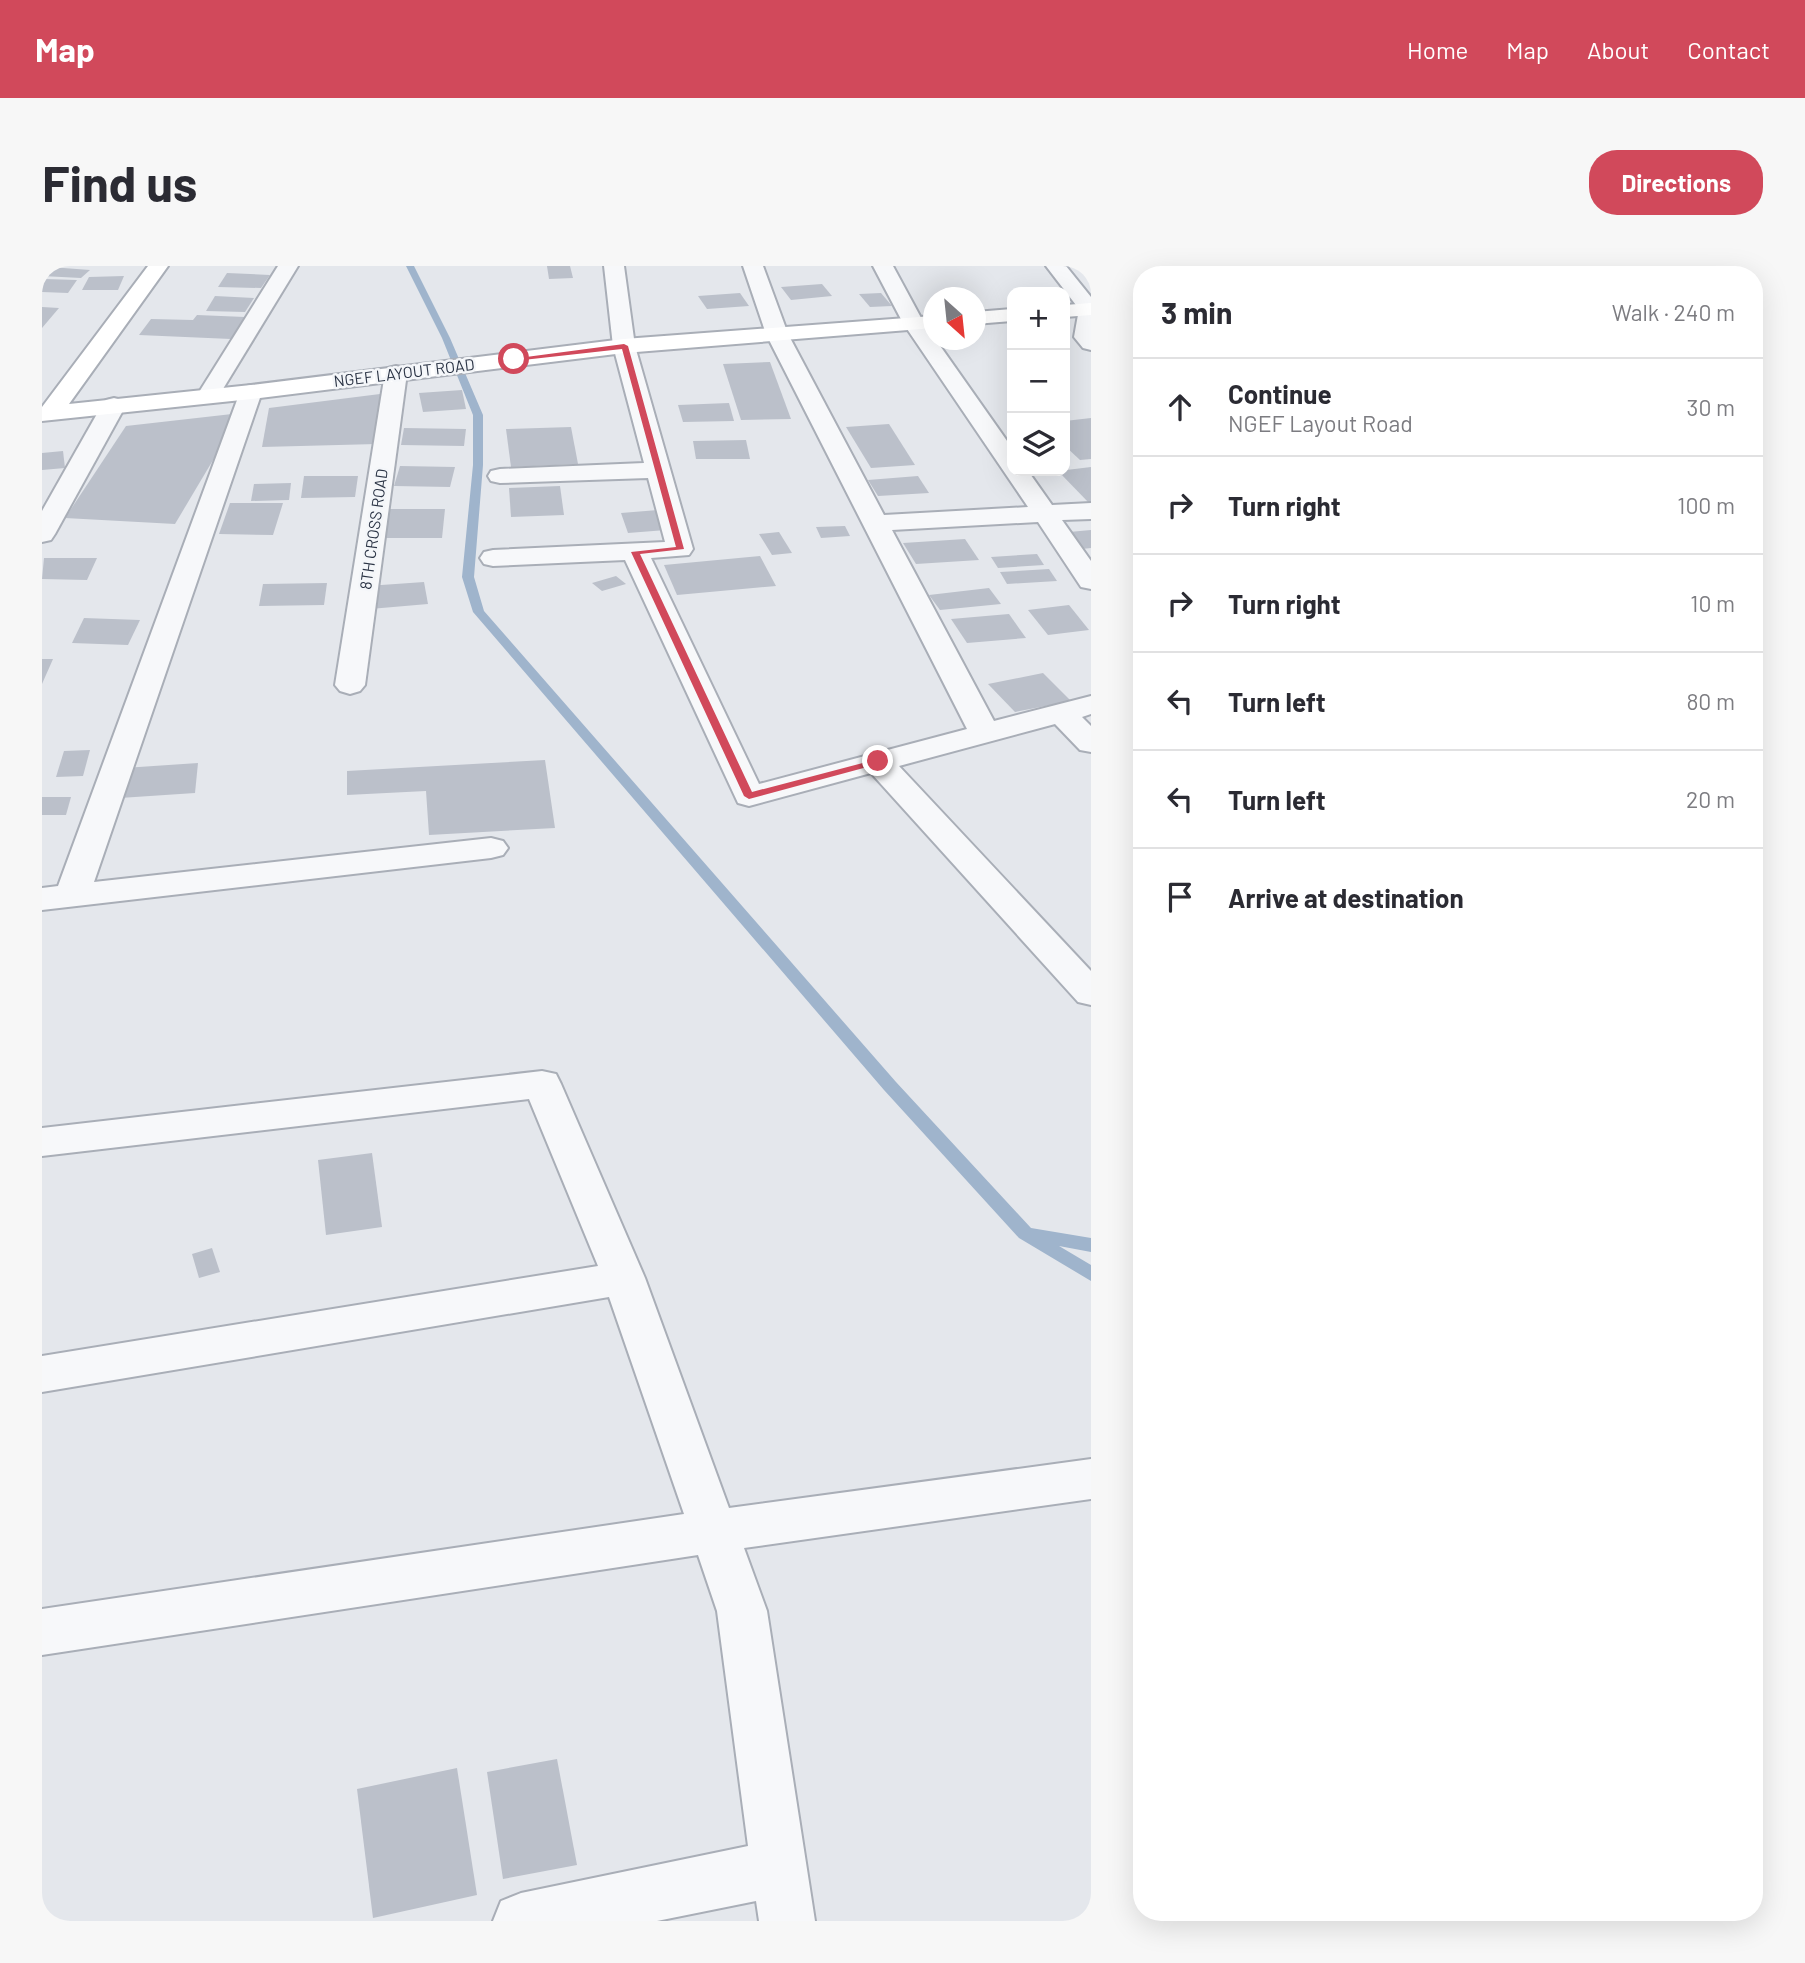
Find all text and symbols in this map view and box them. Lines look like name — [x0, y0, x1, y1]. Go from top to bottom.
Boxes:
text: Map — [35, 29, 95, 69]
text: Home — [1407, 35, 1468, 64]
text: Map — [1506, 35, 1549, 64]
text: About — [1587, 35, 1649, 64]
text: Contact — [1687, 35, 1770, 64]
button: Directions — [1589, 150, 1763, 215]
text: Find us — [42, 153, 197, 212]
north arrow — [923, 287, 986, 350]
map controls — [1007, 287, 1070, 476]
button: + — [1007, 287, 1070, 350]
text: 3 min — [1161, 294, 1232, 330]
text: Walk · 240 m — [1612, 298, 1735, 326]
route start — [498, 343, 529, 374]
button: − — [1007, 350, 1070, 413]
street label: NGEF LAYOUT ROAD — [333, 354, 475, 390]
text: Continue — [1228, 378, 1332, 409]
icon: ahead — [1161, 388, 1199, 426]
text: 30 m — [1687, 393, 1735, 421]
text: NGEF Layout Road — [1228, 409, 1413, 437]
button: layers — [1007, 413, 1070, 476]
street label: 8TH CROSS ROAD — [355, 467, 391, 591]
icon: right — [1161, 486, 1199, 524]
text: Turn right — [1228, 490, 1341, 521]
text: 100 m — [1677, 491, 1735, 519]
icon: right — [1161, 584, 1199, 622]
text: Turn right — [1228, 588, 1341, 619]
text: 10 m — [1690, 589, 1735, 617]
icon: left — [1161, 682, 1199, 720]
text: Turn left — [1228, 686, 1326, 717]
text: 80 m — [1686, 687, 1735, 715]
route end — [862, 745, 893, 776]
icon: left — [1161, 780, 1199, 818]
text: Turn left — [1228, 784, 1326, 815]
text: 20 m — [1686, 785, 1735, 813]
icon: arrive — [1161, 878, 1199, 916]
text: Arrive at destination — [1228, 882, 1464, 913]

